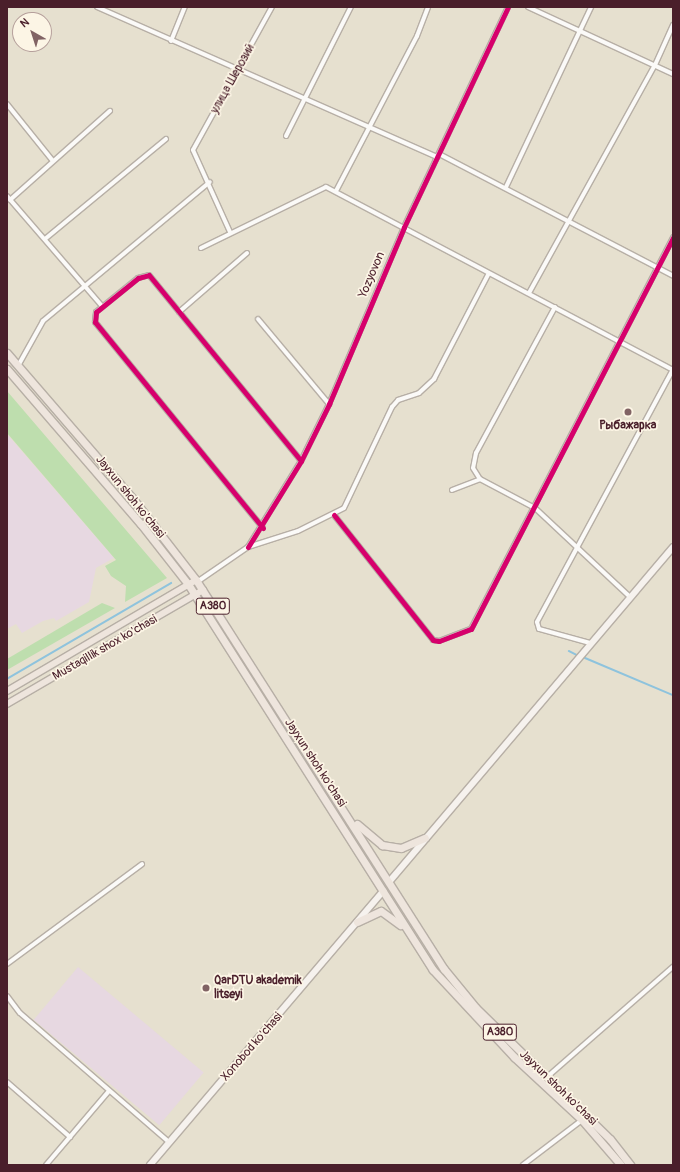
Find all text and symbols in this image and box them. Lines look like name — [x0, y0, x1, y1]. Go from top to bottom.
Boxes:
north arrow — [12, 12, 52, 52]
text: N — [18, 16, 32, 30]
street label: улица Шерозий — [208, 42, 258, 116]
street label: Yozyovon — [356, 250, 388, 300]
marker: Рыбажарка — [623, 407, 633, 417]
place label: Рыбажарка — [600, 419, 656, 433]
street label: Jayxun shoh ko'chasi — [92, 453, 168, 541]
road number: A380 — [195, 597, 231, 615]
street label: Mustaqillik shox ko'chasi — [50, 612, 160, 684]
street label: Jayxun shoh ko'chasi — [281, 716, 349, 810]
place label: QarDTU akademik litseyi — [214, 974, 302, 1002]
marker: QarDTU akademik litseyi — [201, 983, 211, 993]
street label: Xonobod ko'chasi — [218, 1010, 286, 1084]
road number: A380 — [482, 1023, 518, 1041]
street label: Jayxun shoh ko'chasi — [516, 1047, 600, 1129]

